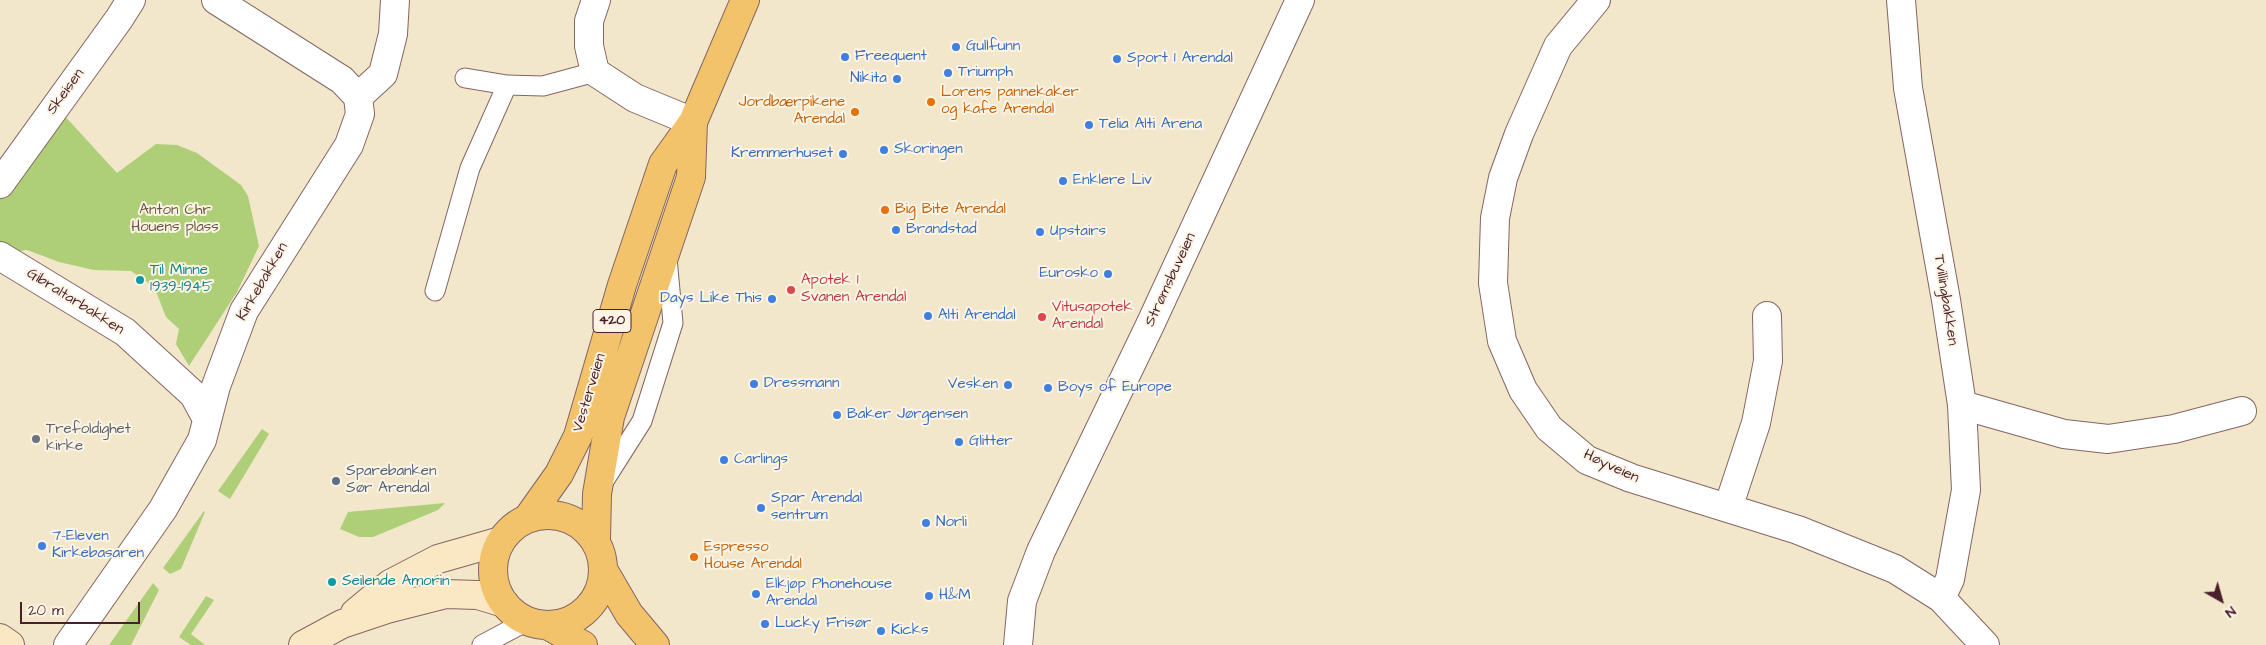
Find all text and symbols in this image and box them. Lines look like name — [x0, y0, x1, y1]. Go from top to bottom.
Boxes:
place label: Gullfunn — [966, 38, 1020, 56]
marker: Gullfunn — [950, 41, 962, 53]
place label: Freequent — [855, 48, 927, 66]
place label: Sport 1 Arendal — [1127, 50, 1233, 68]
marker: Freequent — [839, 51, 851, 63]
marker: Sport 1 Arendal — [1111, 53, 1123, 65]
place label: Triumph — [958, 64, 1013, 82]
street label: Skeisen — [43, 66, 89, 118]
marker: Triumph — [942, 67, 954, 79]
place label: Nikita — [850, 70, 887, 88]
marker: Nikita — [891, 73, 903, 85]
place label: Lorens pannekaker og kafe Arendal — [941, 84, 1079, 119]
place label: Jordbærpikene Arendal — [739, 94, 845, 129]
marker: Lorens pannekaker og kafe Arendal — [925, 96, 937, 108]
marker: Jordbærpikene Arendal — [849, 106, 861, 118]
place label: Telia Alti Arena — [1099, 116, 1202, 134]
marker: Telia Alti Arena — [1083, 119, 1095, 131]
place label: Skoringen — [894, 141, 963, 159]
marker: Skoringen — [878, 144, 890, 156]
place label: Kremmerhuset — [731, 145, 833, 163]
marker: Kremmerhuset — [837, 148, 849, 160]
place label: Enklere Liv — [1073, 172, 1152, 190]
marker: Enklere Liv — [1057, 175, 1069, 187]
place label: Big Bite Arendal — [895, 201, 1006, 219]
park label: Anton Chr Houens plass — [131, 202, 219, 237]
marker: Big Bite Arendal — [879, 204, 891, 216]
place label: Brandstad — [906, 221, 977, 239]
place label: Upstairs — [1050, 223, 1106, 241]
marker: Brandstad — [890, 224, 902, 236]
marker: Upstairs — [1034, 226, 1046, 238]
street label: Strømsbuveien — [1141, 230, 1201, 330]
street label: Kirkebakken — [233, 240, 293, 324]
street label: Tvillingbakken — [1929, 253, 1961, 347]
place label: Til Minne 1939-1945 — [150, 262, 213, 297]
street label: Gibraltarbakken — [23, 265, 127, 339]
place label: Eurosko — [1040, 265, 1098, 283]
marker: Eurosko — [1102, 268, 1114, 280]
place label: Apotek 1 Svanen Arendal — [801, 272, 906, 307]
marker: Til Minne 1939-1945 — [134, 274, 146, 286]
marker: Apotek 1 Svanen Arendal — [785, 284, 797, 296]
place label: Days Like This — [660, 290, 762, 308]
marker: Days Like This — [766, 293, 778, 305]
place label: Vitusapotek Arendal — [1052, 299, 1133, 334]
place label: Alti Arendal — [938, 307, 1015, 325]
road number: 420 — [593, 310, 631, 332]
marker: Alti Arendal — [922, 310, 934, 322]
marker: Vitusapotek Arendal — [1036, 311, 1048, 323]
street label: Vesterveien — [570, 352, 610, 434]
place label: Dressmann — [764, 375, 839, 393]
place label: Vesken — [948, 376, 998, 394]
marker: Dressmann — [748, 378, 760, 390]
marker: Vesken — [1002, 379, 1014, 391]
place label: Boys of Europe — [1058, 379, 1172, 397]
marker: Boys of Europe — [1042, 382, 1054, 394]
place label: Baker Jørgensen — [847, 406, 968, 424]
marker: Baker Jørgensen — [831, 409, 843, 421]
place label: Trefoldighet kirke — [46, 421, 131, 456]
marker: Trefoldighet kirke — [30, 433, 42, 445]
place label: Glitter — [969, 433, 1013, 451]
marker: Glitter — [953, 436, 965, 448]
street label: Høyveien — [1580, 446, 1642, 488]
place label: Carlings — [734, 451, 788, 469]
marker: Carlings — [718, 454, 730, 466]
place label: Sparebanken Sør Arendal — [346, 463, 436, 498]
marker: Sparebanken Sør Arendal — [330, 475, 342, 487]
place label: Spar Arendal sentrum — [771, 490, 862, 525]
marker: Spar Arendal sentrum — [755, 502, 767, 514]
place label: Norli — [936, 514, 967, 532]
marker: Norli — [920, 517, 932, 529]
place label: 7-Eleven Kirkebasaren — [52, 528, 144, 563]
place label: Espresso House Arendal — [704, 539, 802, 574]
marker: 7-Eleven Kirkebasaren — [36, 540, 48, 552]
marker: Espresso House Arendal — [688, 551, 700, 563]
place label: Seilende Amorin — [342, 573, 450, 591]
north arrow — [2196, 575, 2246, 625]
marker: Seilende Amorin — [326, 576, 338, 588]
place label: Elkjøp Phonehouse Arendal — [766, 576, 892, 611]
place label: H&M — [939, 587, 971, 605]
marker: Elkjøp Phonehouse Arendal — [750, 588, 762, 600]
marker: H&M — [923, 590, 935, 602]
scale bar — [22, 592, 142, 624]
text: 20 m — [28, 600, 64, 621]
text: N — [2221, 601, 2240, 622]
place label: Lucky Frisør — [775, 615, 871, 633]
marker: Lucky Frisør — [759, 618, 771, 630]
place label: Kicks — [891, 622, 929, 640]
marker: Kicks — [875, 625, 887, 637]

